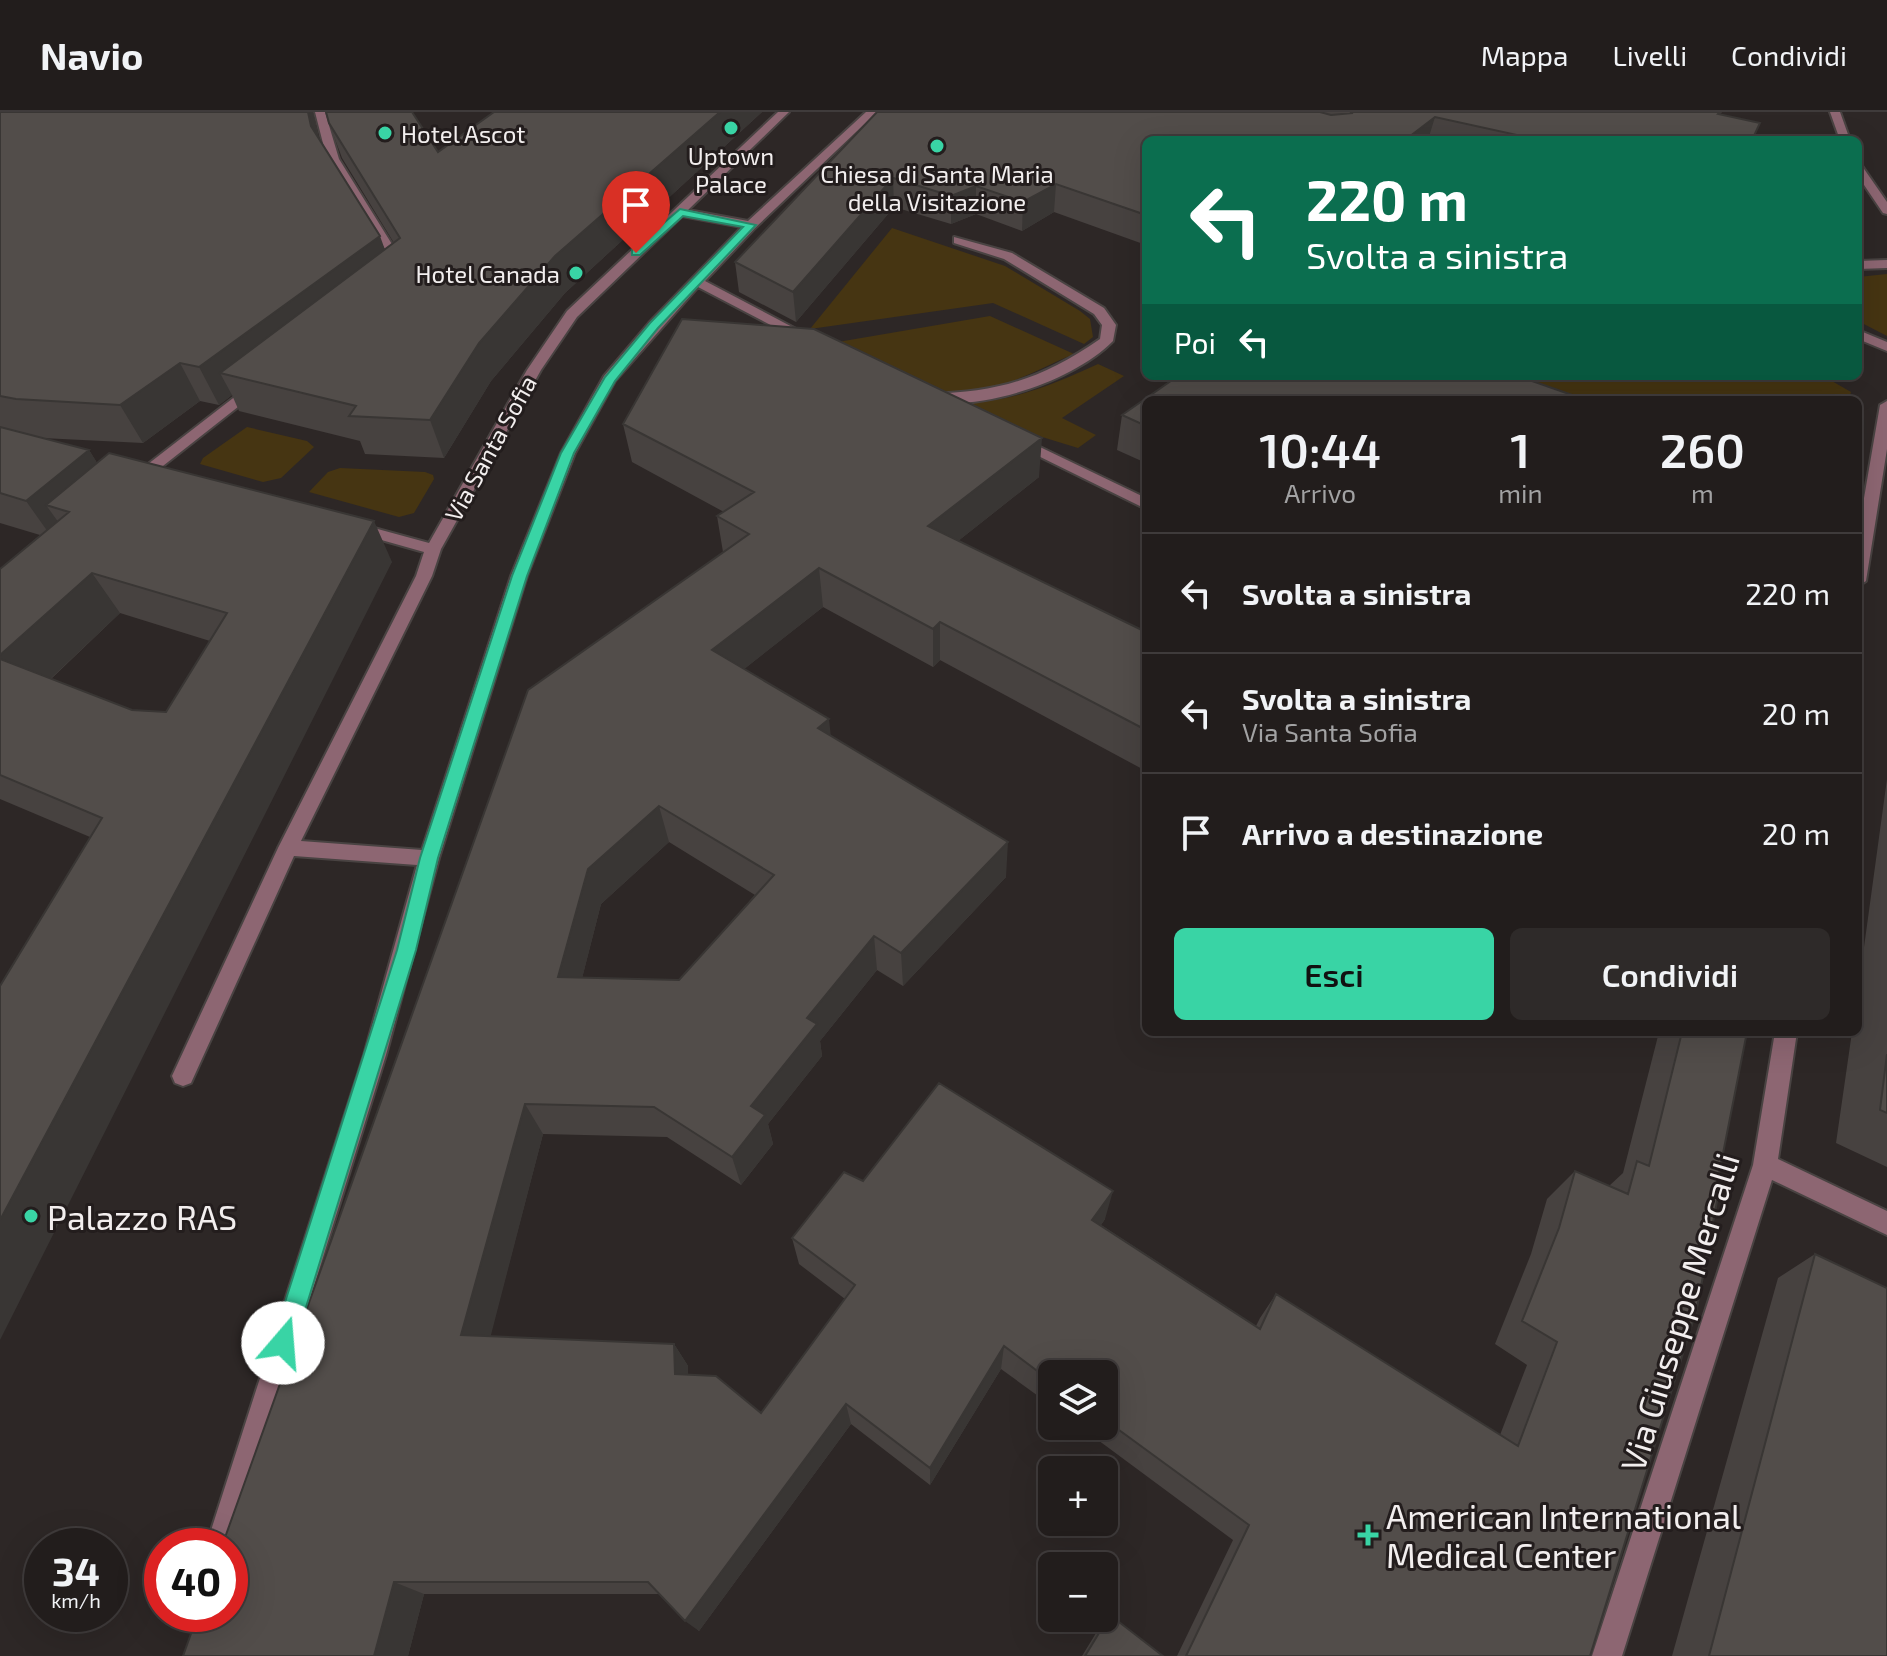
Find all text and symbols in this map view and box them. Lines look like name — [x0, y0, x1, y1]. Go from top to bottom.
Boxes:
text: Navio — [40, 32, 143, 78]
text: Mappa — [1481, 38, 1568, 72]
text: Livelli — [1612, 38, 1687, 72]
text: Condividi — [1731, 38, 1847, 72]
place label: Hotel Ascot — [401, 119, 525, 148]
marker: Uptown Palace — [722, 119, 740, 137]
marker: Hotel Ascot — [376, 124, 394, 142]
marker: Chiesa di Santa Maria della Visitazione — [928, 137, 946, 155]
place label: Uptown Palace — [688, 141, 774, 198]
place label: Chiesa di Santa Maria della Visitazione — [820, 159, 1054, 216]
text: 220 m — [1306, 165, 1468, 232]
icon: left — [1174, 168, 1278, 272]
pin — [602, 171, 670, 253]
icon: arrive — [614, 183, 658, 227]
text: Svolta a sinistra — [1306, 233, 1568, 276]
place label: Hotel Canada — [416, 259, 560, 288]
marker: Hotel Canada — [567, 264, 585, 282]
icon: left — [1232, 320, 1276, 364]
text: Poi — [1174, 324, 1216, 360]
street label: Via Santa Sofia — [438, 370, 542, 526]
text: 10:44 — [1259, 420, 1381, 478]
text: 1 — [1510, 420, 1530, 478]
text: 260 — [1660, 420, 1745, 478]
text: Arrivo — [1284, 477, 1356, 508]
text: min — [1498, 477, 1543, 508]
text: m — [1691, 477, 1714, 508]
icon: left — [1174, 571, 1218, 615]
text: Svolta a sinistra — [1242, 575, 1471, 611]
text: 220 m — [1745, 575, 1830, 611]
text: Svolta a sinistra — [1242, 680, 1471, 716]
icon: left — [1174, 691, 1218, 735]
text: 20 m — [1762, 695, 1830, 731]
text: Via Santa Sofia — [1242, 716, 1418, 747]
icon: arrive — [1174, 811, 1218, 855]
text: Arrivo a destinazione — [1242, 815, 1543, 851]
text: 20 m — [1762, 815, 1830, 851]
button: Esci — [1174, 928, 1494, 1020]
button: Condividi — [1510, 928, 1830, 1020]
street label: Via Giuseppe Mercalli — [1611, 1148, 1747, 1476]
place label: Palazzo RAS — [47, 1196, 237, 1237]
marker: Palazzo RAS — [22, 1207, 40, 1225]
position arrow — [241, 1301, 325, 1385]
map controls — [1038, 1360, 1118, 1632]
button: layers — [1038, 1360, 1118, 1440]
button: + — [1038, 1456, 1118, 1536]
place label: American International Medical Center — [1386, 1495, 1741, 1575]
marker: American International Medical Center — [1357, 1524, 1379, 1546]
speed limit sign: 40 — [144, 1528, 248, 1632]
text: 34 — [52, 1546, 100, 1594]
button: − — [1038, 1552, 1118, 1632]
text: km/h — [51, 1588, 101, 1612]

